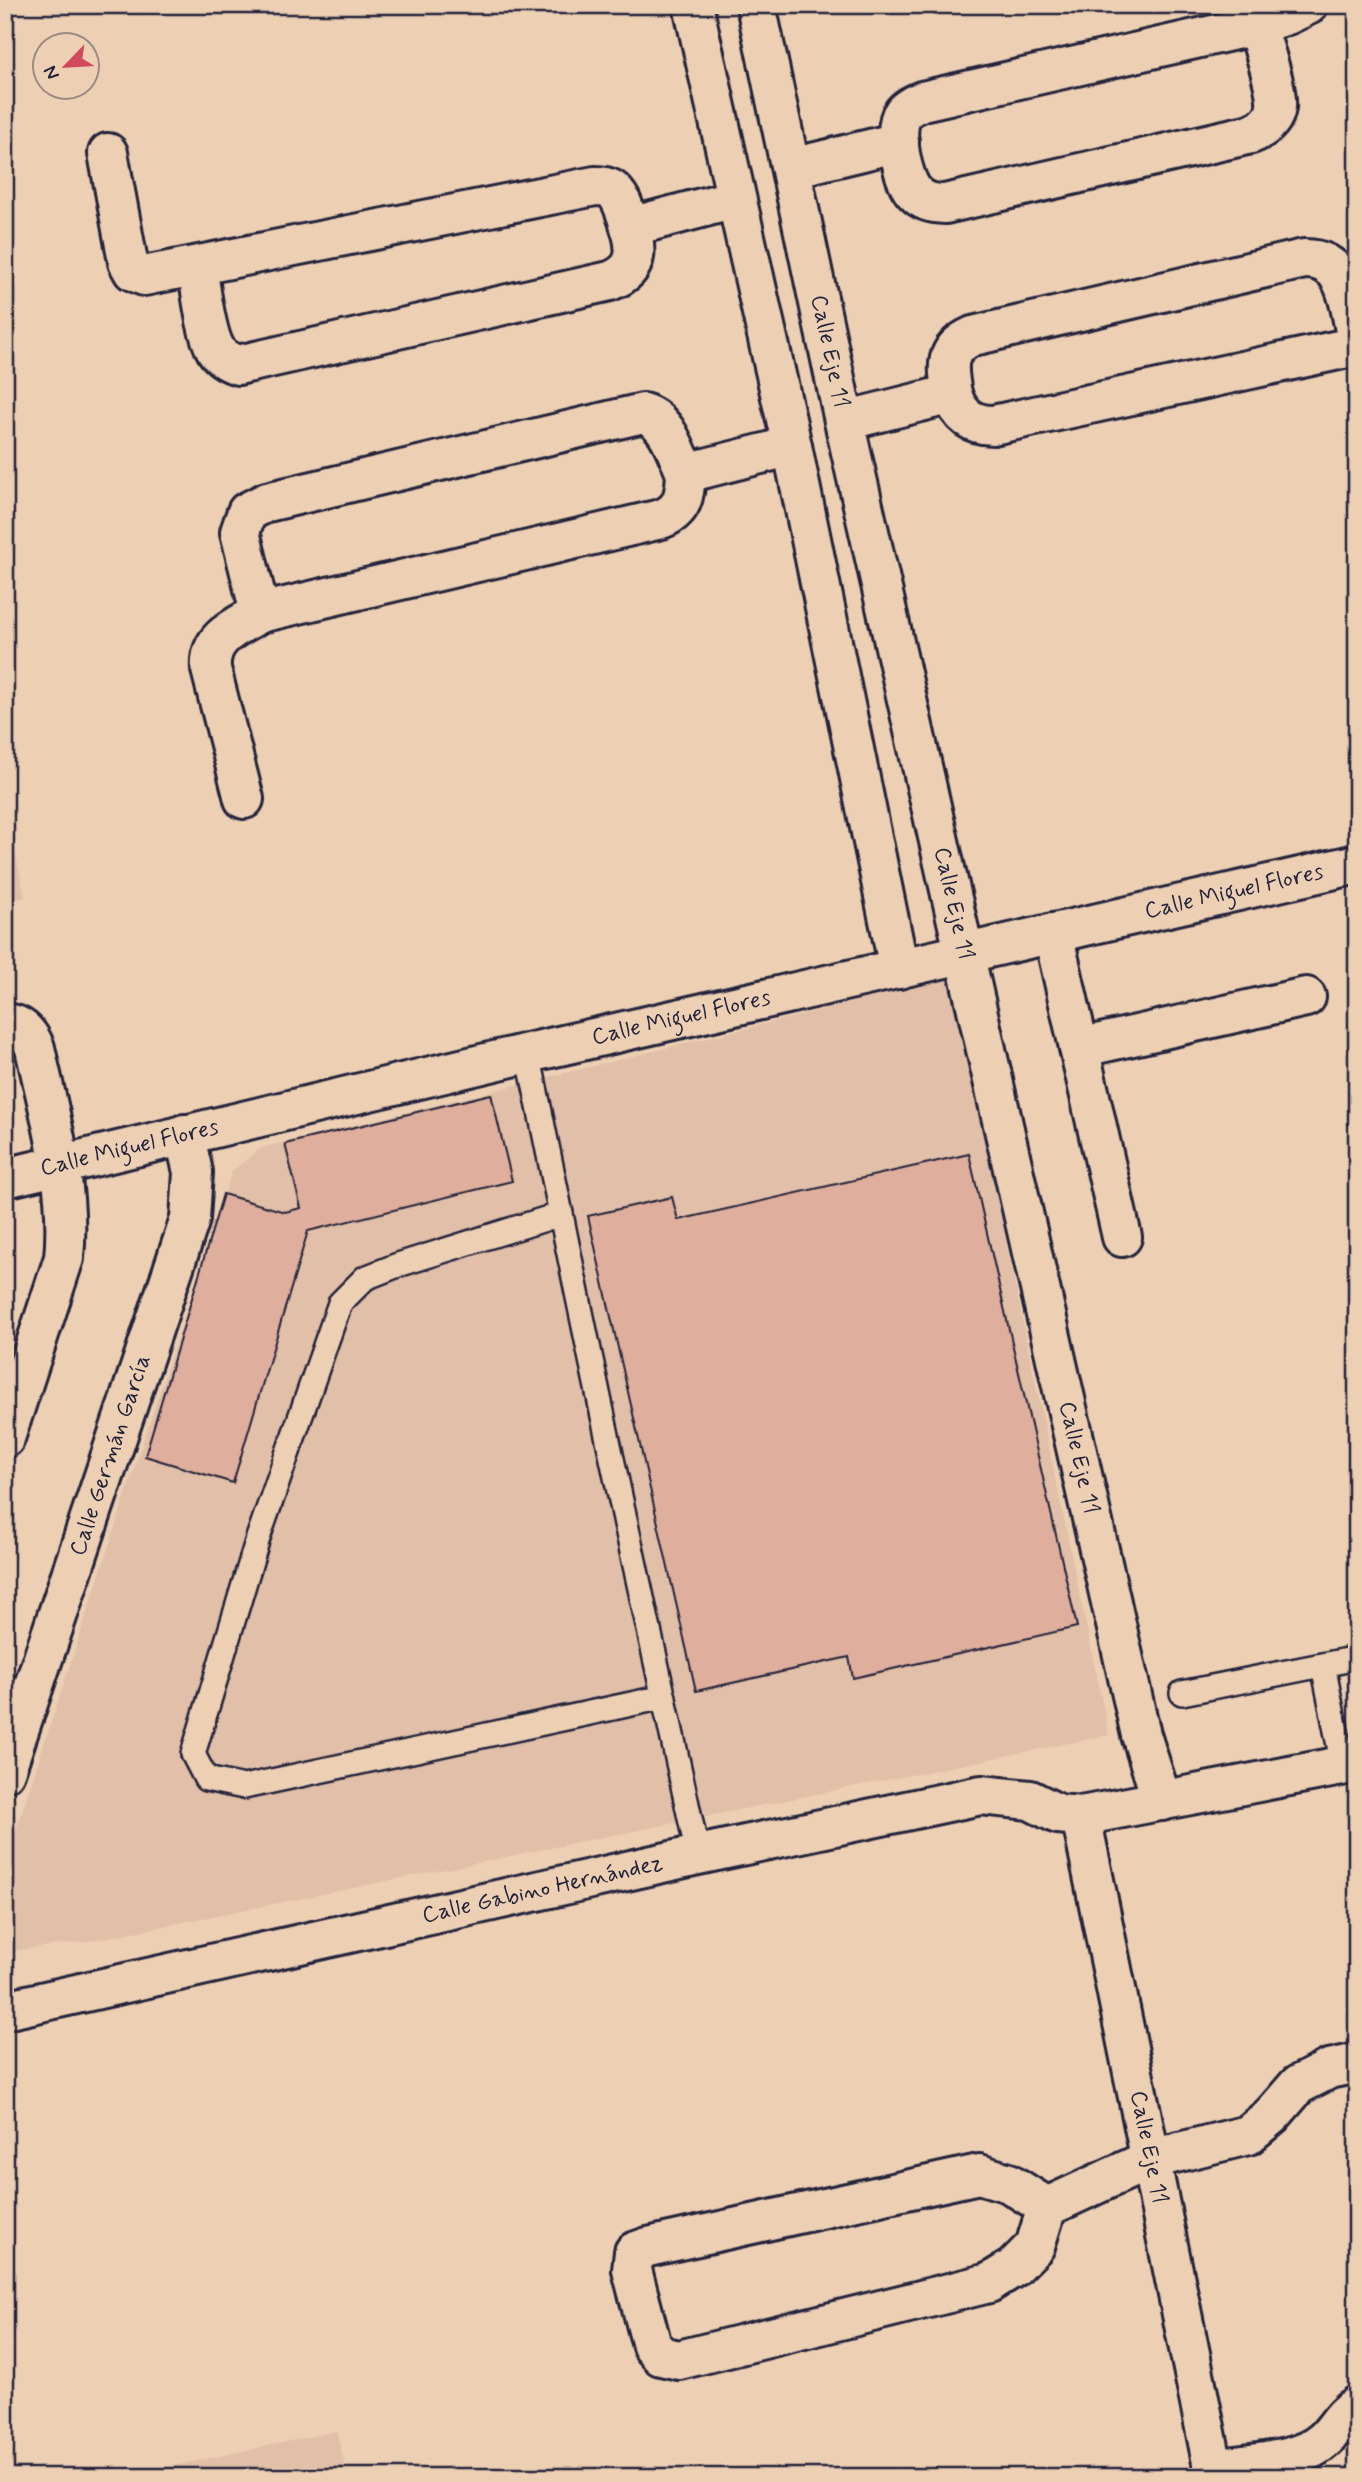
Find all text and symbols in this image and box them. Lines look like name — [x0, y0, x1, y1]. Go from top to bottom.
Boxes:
north arrow — [32, 32, 102, 102]
text: N — [38, 62, 66, 84]
street label: Calle Eje 11 — [803, 292, 856, 410]
street label: Calle Eje 11 — [926, 844, 980, 963]
street label: Calle Miguel Flores — [1142, 857, 1326, 927]
street label: Calle Miguel Flores — [589, 983, 774, 1053]
street label: Calle Miguel Flores — [37, 1112, 222, 1184]
street label: Calle Germán García — [63, 1351, 159, 1560]
street label: Calle Eje 11 — [1051, 1399, 1106, 1517]
street label: Calle Gabino Hernández — [419, 1848, 666, 1931]
street label: Calle Eje 11 — [1122, 2088, 1174, 2206]

